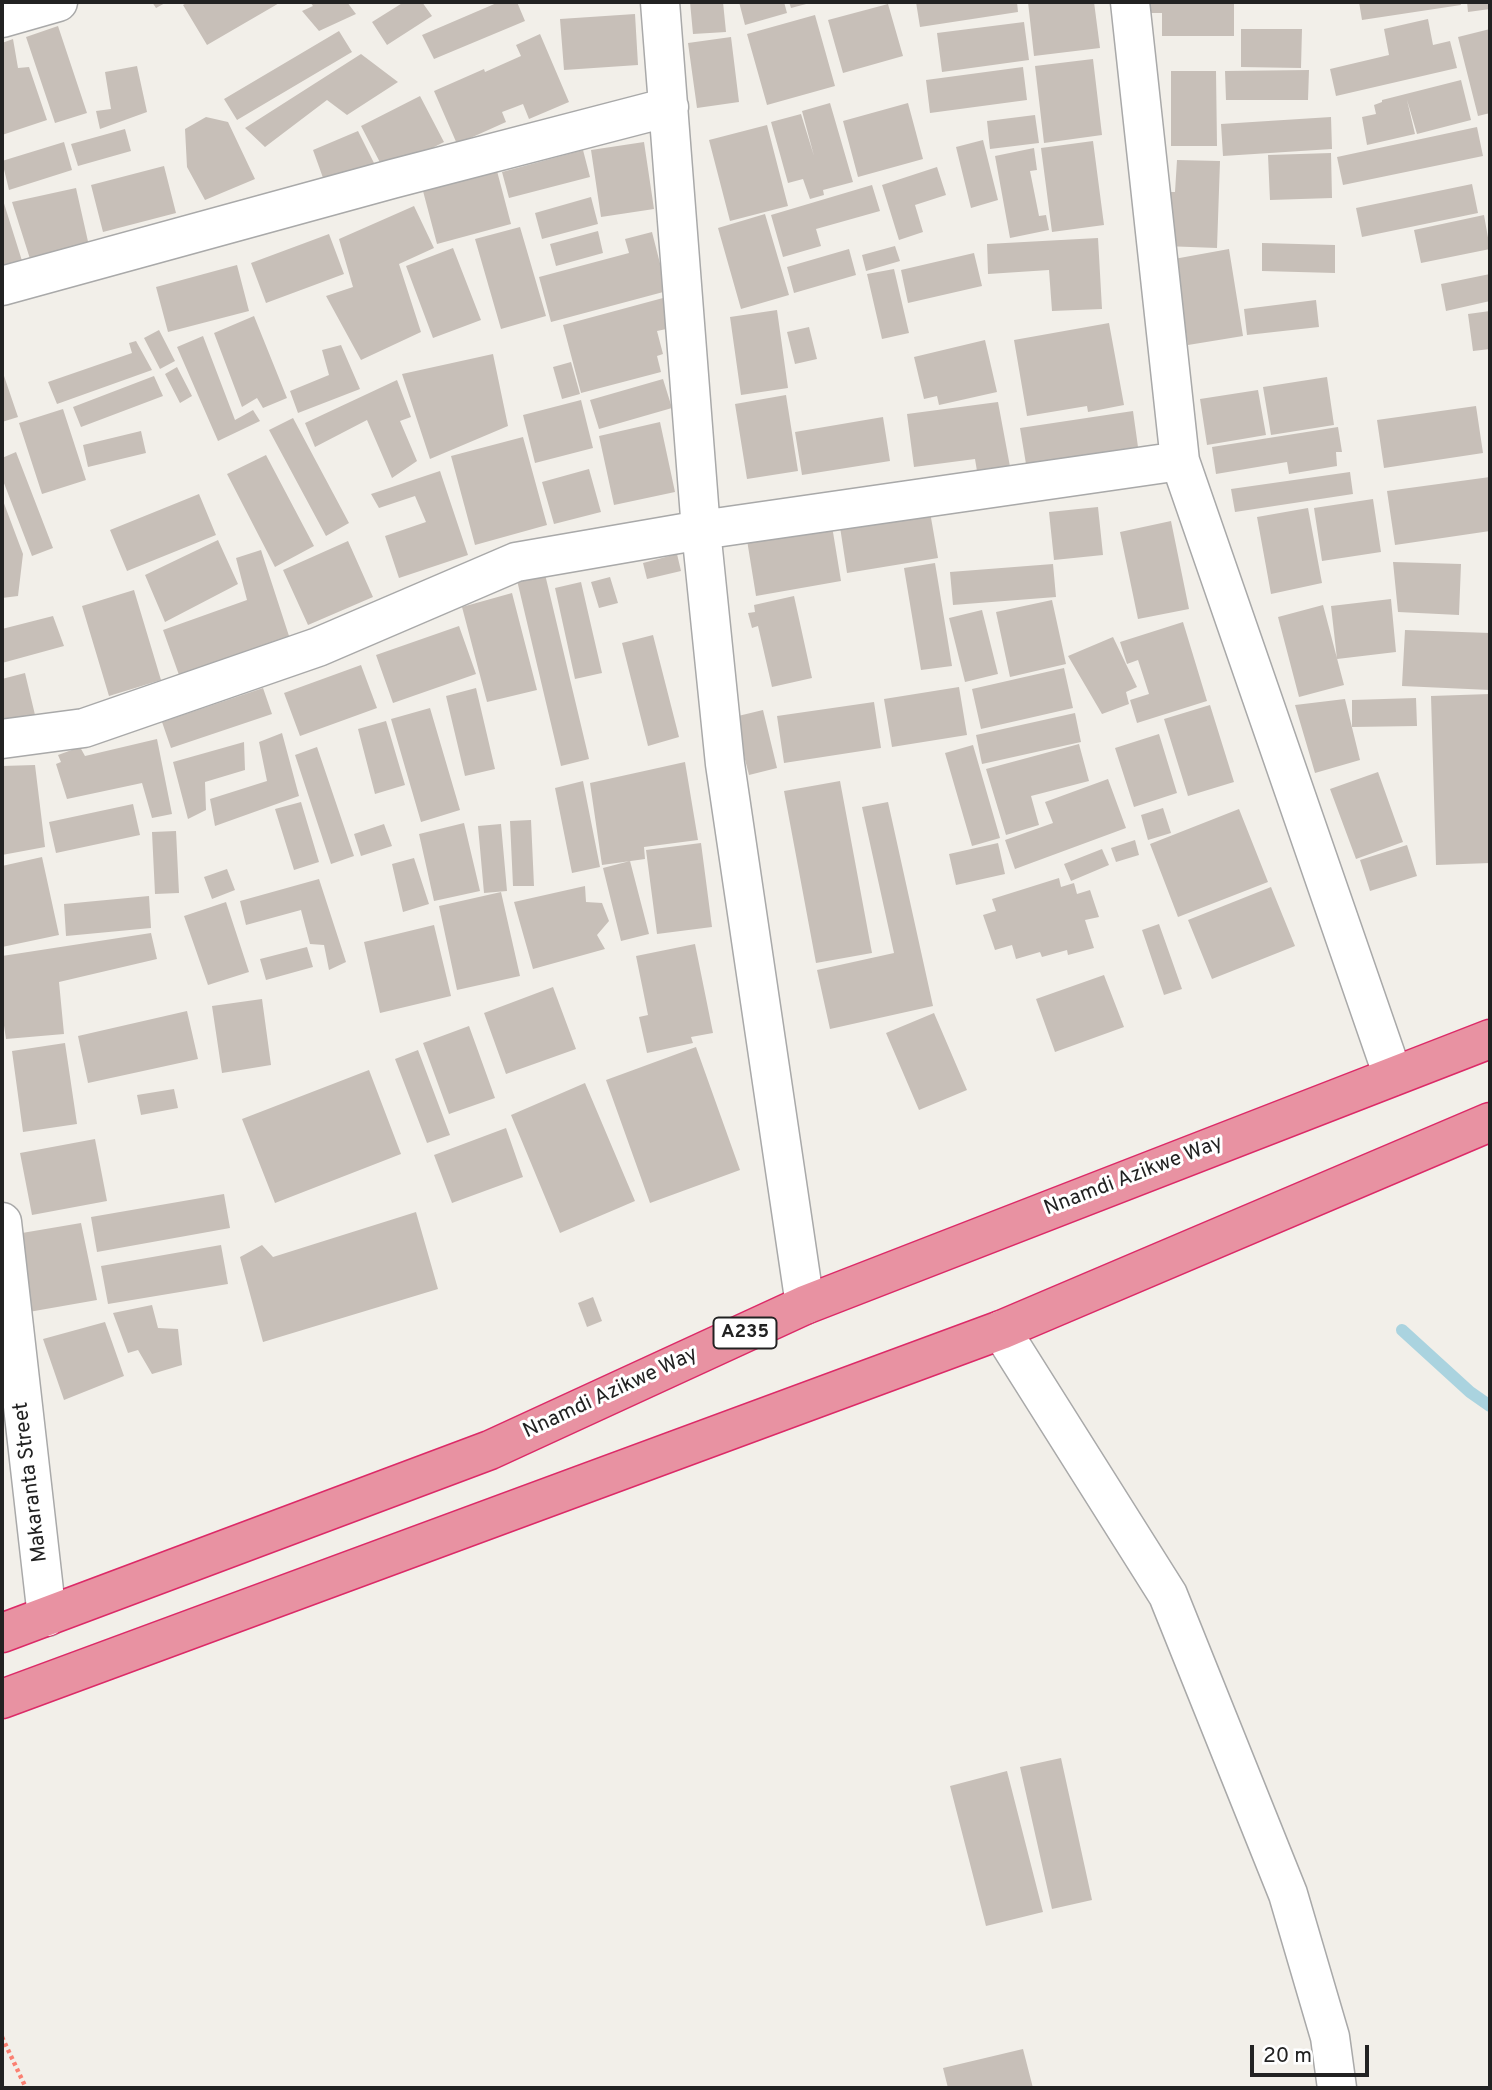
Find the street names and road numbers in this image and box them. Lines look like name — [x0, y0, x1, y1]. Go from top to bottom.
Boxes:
street label: Nnamdi Azikwe Way — [1041, 1131, 1227, 1223]
road number: A235 — [714, 1317, 776, 1348]
street label: Nnamdi Azikwe Way — [520, 1343, 702, 1445]
street label: Makaranta Street — [10, 1400, 54, 1564]

